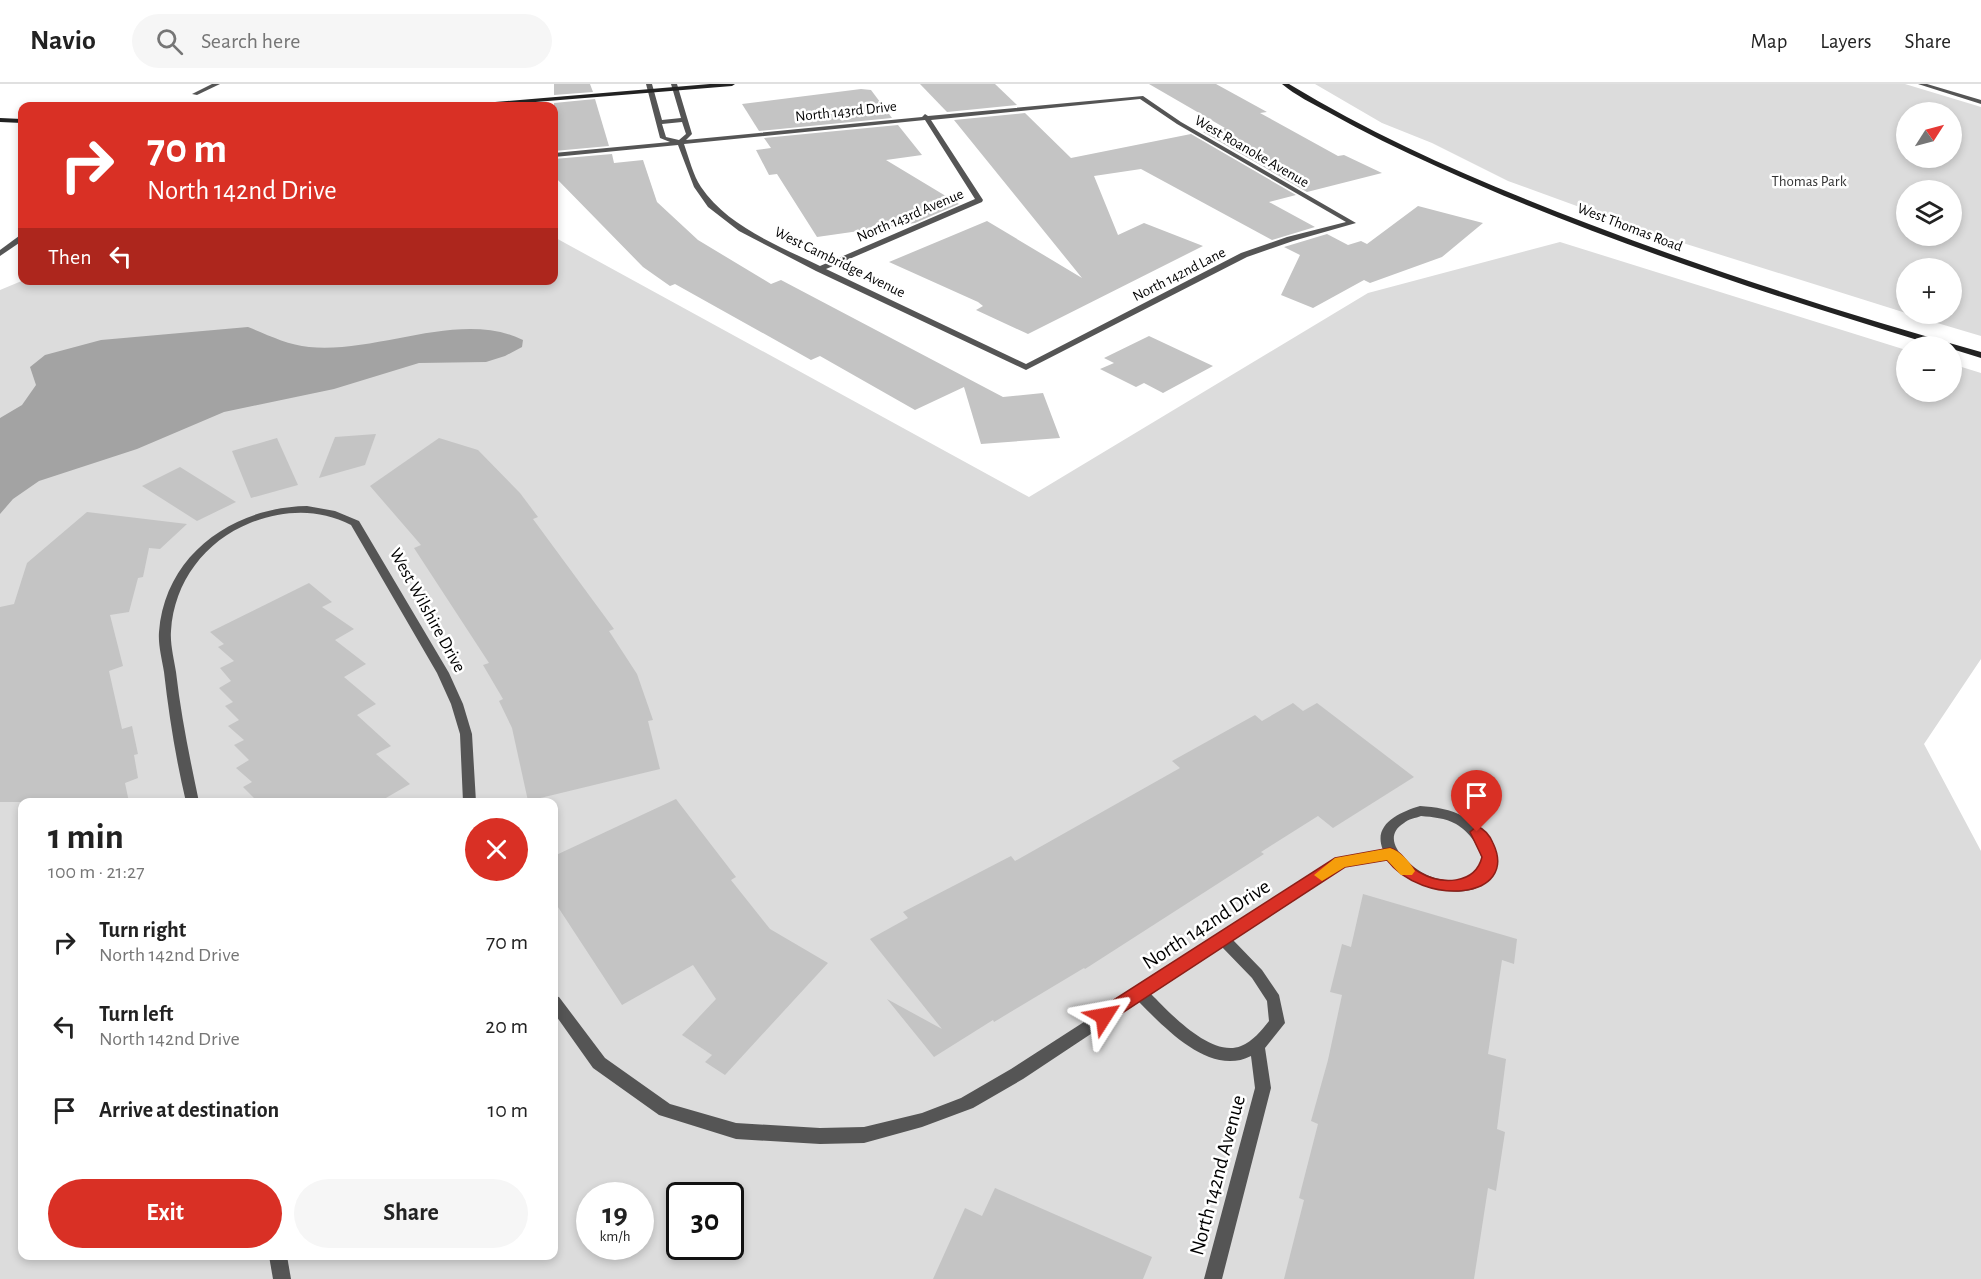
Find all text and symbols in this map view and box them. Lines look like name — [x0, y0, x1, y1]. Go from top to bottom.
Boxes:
search box — [132, 14, 552, 68]
icon: search — [153, 25, 186, 58]
text: Navio — [30, 27, 96, 55]
text: Search here — [201, 30, 300, 52]
text: Map — [1751, 31, 1787, 52]
text: Layers — [1820, 31, 1871, 52]
text: Share — [1904, 31, 1951, 52]
street label: North 143rd Drive — [795, 99, 898, 124]
north arrow — [1896, 102, 1962, 168]
map controls — [1896, 102, 1962, 402]
street label: West Roanoke Avenue — [1192, 113, 1312, 190]
icon: right — [48, 126, 126, 204]
text: 70 m — [147, 128, 227, 170]
park label: Thomas Park — [1771, 174, 1847, 189]
text: North 142nd Drive — [147, 177, 337, 204]
button: layers — [1896, 180, 1962, 246]
street label: North 143rd Avenue — [855, 186, 966, 245]
street label: West Thomas Road — [1575, 200, 1685, 255]
street label: West Cambridge Avenue — [772, 224, 908, 301]
icon: left — [104, 240, 137, 273]
street label: North 142nd Lane — [1130, 245, 1228, 304]
text: Then — [48, 246, 92, 268]
button: + — [1896, 258, 1962, 324]
button: − — [1896, 336, 1962, 402]
street label: West Wilshire Drive — [386, 545, 469, 676]
pin — [1451, 770, 1502, 832]
icon: arrive — [1460, 779, 1493, 812]
button: close — [465, 818, 528, 881]
text: 1 min — [48, 819, 124, 855]
text: 100 m · 21:27 — [48, 862, 144, 882]
street label: North 142nd Drive — [1139, 875, 1274, 973]
text: Turn right — [99, 919, 186, 941]
icon: right — [48, 926, 81, 959]
text: 70 m — [486, 931, 528, 953]
text: North 142nd Drive — [99, 945, 240, 965]
position arrow — [1072, 984, 1136, 1048]
text: Turn left — [99, 1003, 173, 1025]
icon: left — [48, 1010, 81, 1043]
text: 20 m — [485, 1015, 528, 1037]
text: North 142nd Drive — [99, 1029, 240, 1049]
street label: North 142nd Avenue — [1186, 1093, 1249, 1258]
icon: arrive — [48, 1094, 81, 1127]
text: Arrive at destination — [99, 1099, 279, 1121]
text: 10 m — [488, 1099, 528, 1121]
button: Exit — [48, 1179, 282, 1248]
button: Share — [294, 1179, 528, 1248]
speed limit sign: 30 — [666, 1182, 744, 1260]
text: 19 — [602, 1199, 628, 1229]
text: km/h — [600, 1229, 630, 1244]

